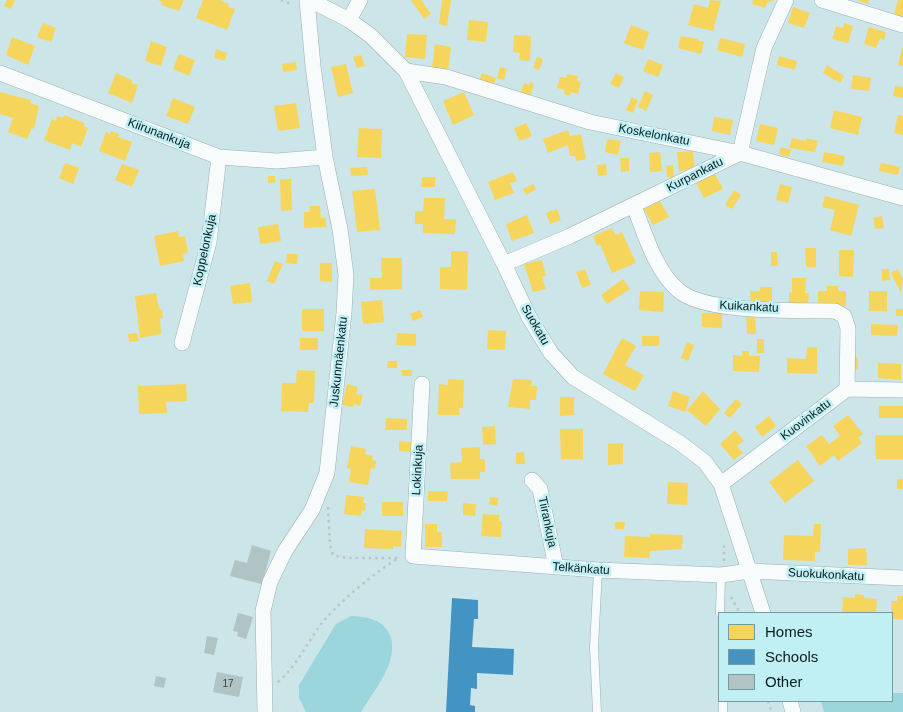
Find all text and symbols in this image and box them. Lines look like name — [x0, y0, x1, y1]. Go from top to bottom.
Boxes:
street label: Kiirunankuja — [126, 115, 192, 153]
street label: Koskelonkatu — [617, 121, 691, 149]
street label: Kurpankatu — [664, 155, 726, 195]
street label: Koppelonkuja — [190, 213, 220, 287]
street label: Kuikankatu — [719, 298, 779, 316]
street label: Suokatu — [518, 302, 552, 348]
street label: Juskunmäenkatu — [327, 316, 351, 408]
street label: Kuovinkatu — [778, 396, 834, 444]
street label: Lokinkuja — [409, 444, 427, 496]
street label: Tiirankuja — [535, 495, 559, 549]
street label: Telkänkatu — [552, 560, 610, 578]
street label: Suokukonkatu — [788, 566, 864, 584]
legend — [718, 612, 893, 702]
text: Homes — [765, 623, 813, 640]
text: Schools — [765, 648, 818, 665]
text: Other — [765, 673, 803, 690]
house number: 17 — [222, 678, 234, 690]

